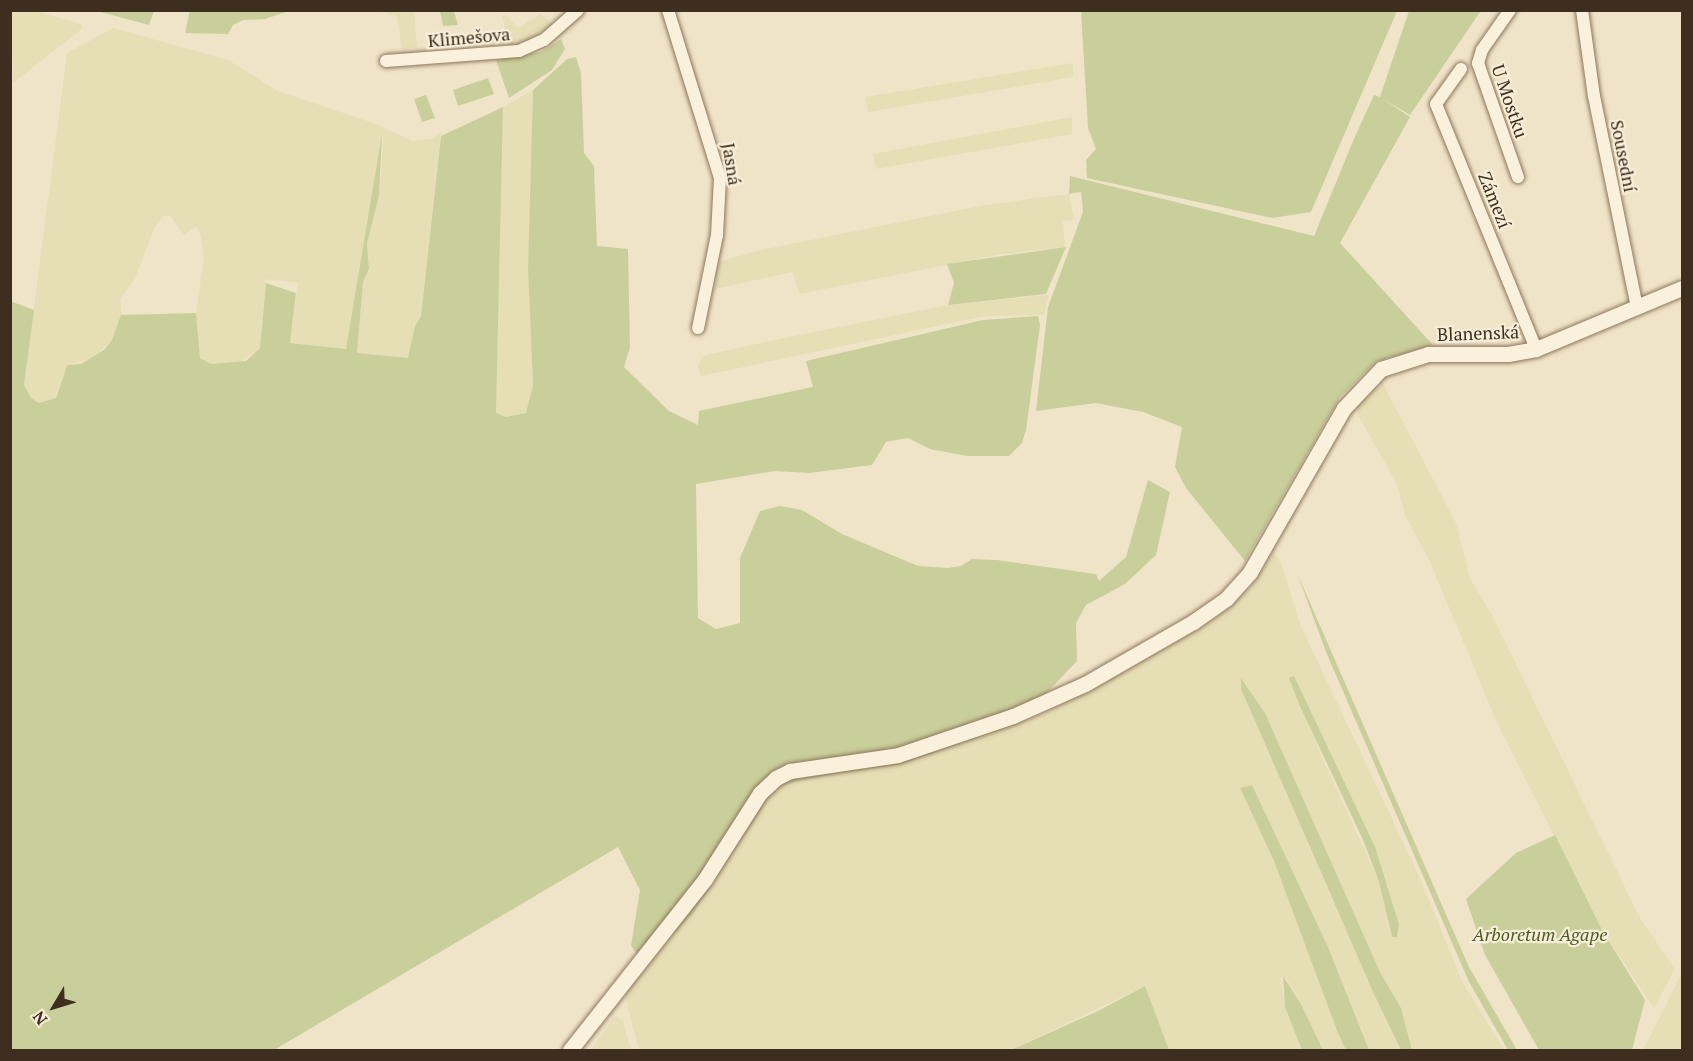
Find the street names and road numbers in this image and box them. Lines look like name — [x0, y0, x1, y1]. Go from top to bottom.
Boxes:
street label: Klimešova — [427, 23, 511, 51]
street label: U Mostku — [1487, 61, 1533, 141]
street label: Sousední — [1606, 118, 1642, 194]
street label: Jasná — [718, 141, 746, 187]
street label: Zámezí — [1474, 169, 1516, 231]
street label: Blanenská — [1437, 321, 1519, 345]

